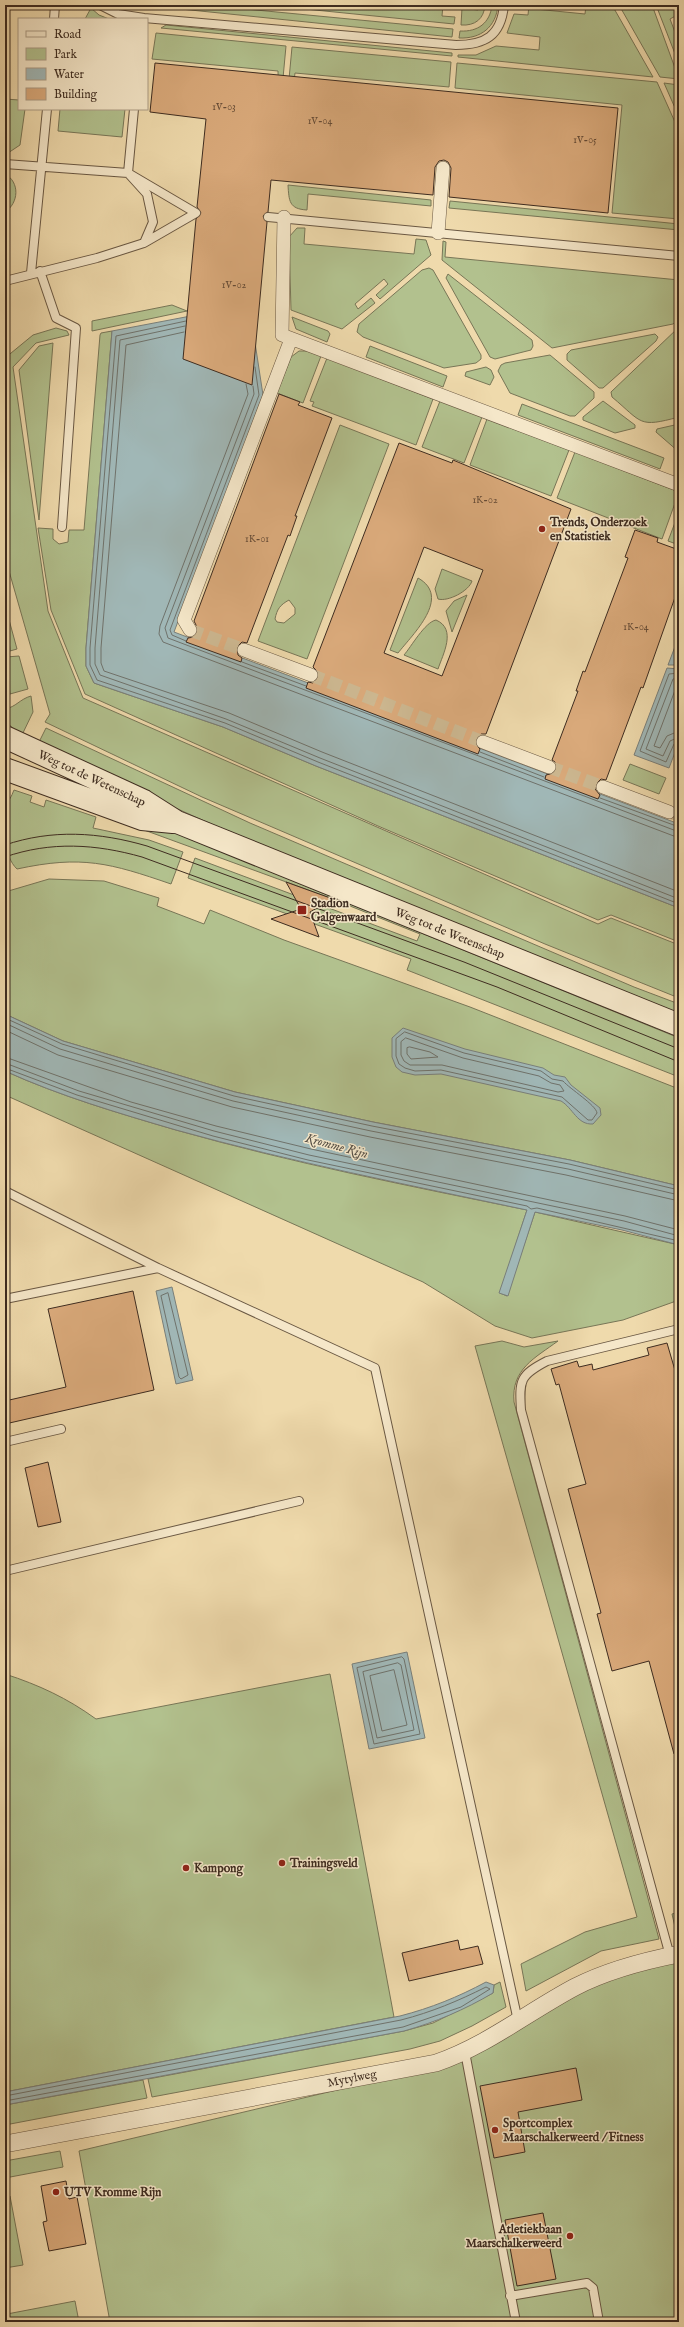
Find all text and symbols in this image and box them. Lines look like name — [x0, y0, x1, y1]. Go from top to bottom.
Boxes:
legend — [18, 18, 148, 110]
text: Road — [54, 27, 82, 42]
text: Park — [54, 47, 77, 62]
text: Water — [54, 67, 85, 82]
text: Building — [54, 87, 98, 102]
house number: 1V-03 — [212, 101, 236, 114]
house number: 1V-04 — [308, 115, 332, 128]
house number: 1V-05 — [573, 134, 597, 147]
house number: 1V-02 — [222, 279, 247, 292]
house number: 1K-02 — [472, 494, 498, 507]
place label: Trends, Onderzoek en Statistiek — [549, 515, 648, 544]
marker: Trends, Onderzoek en Statistiek — [537, 524, 547, 534]
house number: 1K-01 — [245, 533, 269, 546]
house number: 1K-04 — [623, 621, 649, 634]
street label: Weg tot de Wetenschap — [35, 747, 148, 811]
place label: Stadion Galgenwaard — [311, 896, 377, 926]
marker: Stadion Galgenwaard — [296, 904, 308, 916]
street label: Weg tot de Wetenschap — [392, 905, 507, 963]
water label: Kromme Rijn — [303, 1130, 370, 1163]
place label: Trainingsveld — [289, 1856, 358, 1872]
marker: Trainingsveld — [277, 1858, 287, 1868]
place label: Kampong — [194, 1861, 243, 1877]
marker: Kampong — [181, 1863, 191, 1873]
street label: Mytylweg — [326, 2066, 378, 2091]
place label: Sportcomplex Maarschalkerweerd / Fitness — [503, 2116, 645, 2145]
marker: Sportcomplex Maarschalkerweerd / Fitness — [490, 2125, 500, 2135]
place label: UTV Kromme Rijn — [63, 2185, 162, 2201]
marker: UTV Kromme Rijn — [51, 2187, 61, 2197]
place label: Atletiekbaan Maarschalkerweerd — [466, 2222, 563, 2251]
marker: Atletiekbaan Maarschalkerweerd — [565, 2231, 575, 2241]

